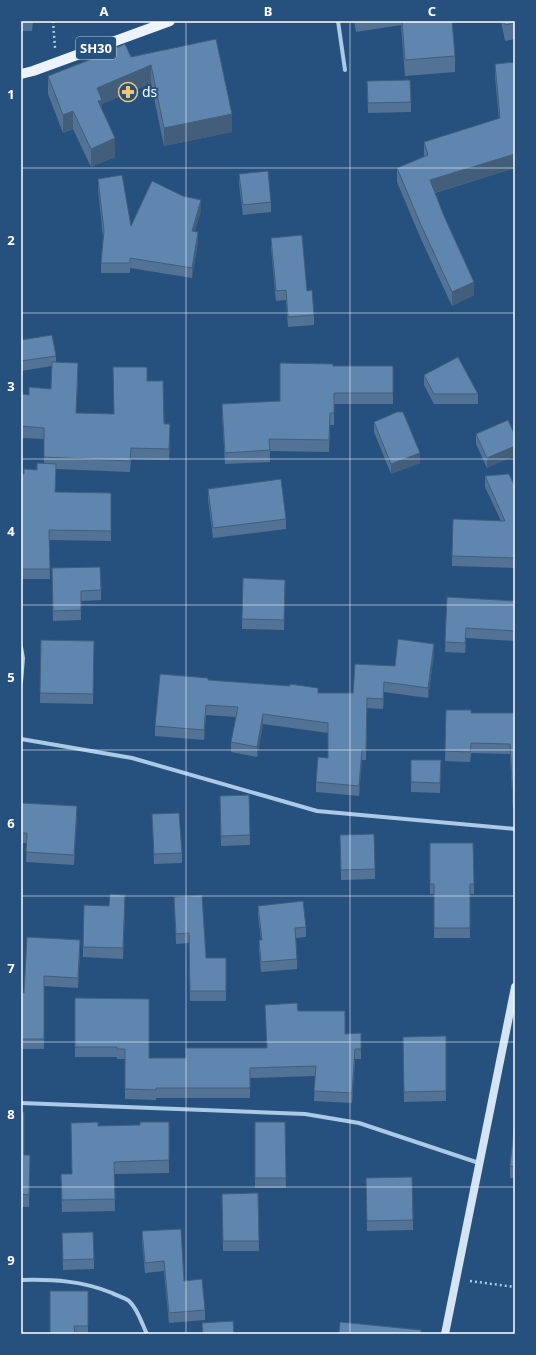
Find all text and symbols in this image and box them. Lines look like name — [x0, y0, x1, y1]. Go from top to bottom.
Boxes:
text: A — [100, 2, 109, 20]
text: B — [264, 2, 272, 20]
text: C — [428, 2, 436, 20]
road number: SH30 — [76, 37, 116, 59]
pharmacy icon: ds — [117, 81, 139, 103]
place label: ds — [142, 82, 158, 101]
text: 1 — [7, 85, 15, 103]
text: 2 — [7, 231, 15, 249]
text: 3 — [7, 377, 15, 395]
text: 4 — [7, 522, 15, 540]
text: 5 — [7, 668, 15, 686]
text: 6 — [7, 814, 15, 832]
text: 7 — [7, 959, 15, 977]
text: 8 — [7, 1105, 15, 1123]
text: 9 — [7, 1251, 15, 1269]

